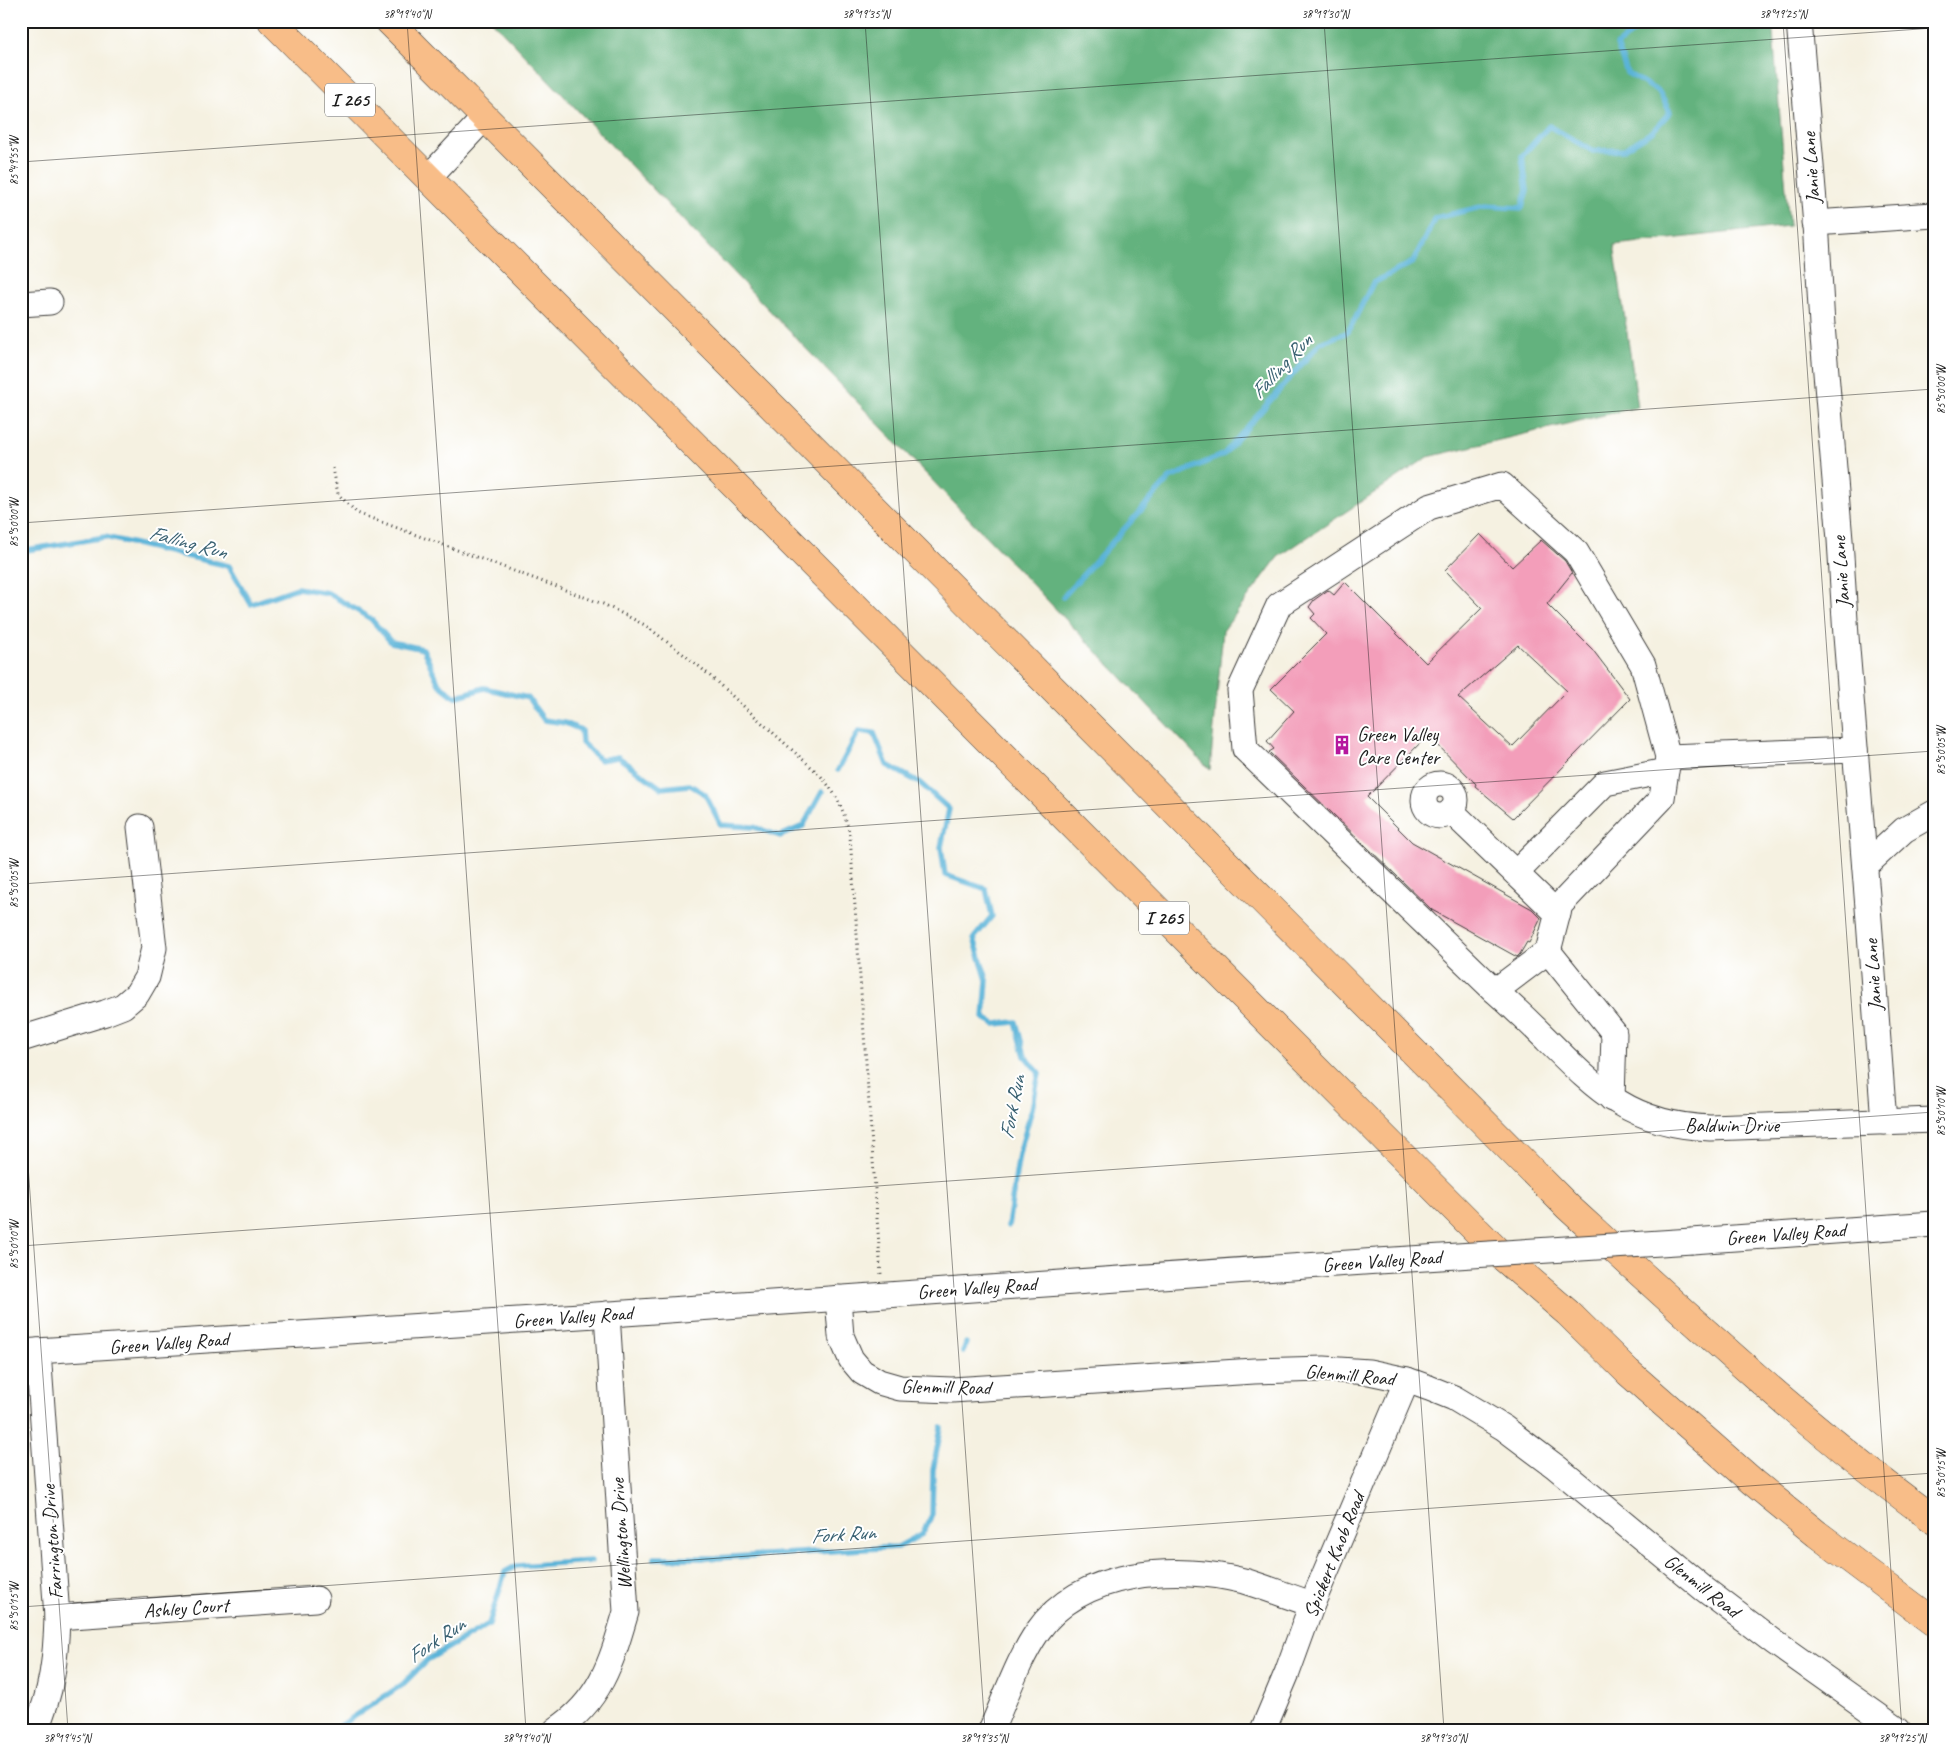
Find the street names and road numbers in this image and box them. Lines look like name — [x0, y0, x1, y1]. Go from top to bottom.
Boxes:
road number: I 265 — [325, 84, 375, 116]
street label: Janie Lane — [1796, 130, 1826, 206]
street label: Janie Lane — [1826, 534, 1856, 610]
road number: I 265 — [1139, 901, 1189, 934]
street label: Janie Lane — [1858, 937, 1888, 1013]
street label: Baldwin Drive — [1685, 1113, 1780, 1138]
street label: Green Valley Road — [1725, 1217, 1850, 1251]
street label: Green Valley Road — [1321, 1244, 1446, 1278]
street label: Green Valley Road — [916, 1271, 1041, 1305]
street label: Green Valley Road — [512, 1300, 637, 1334]
street label: Green Valley Road — [108, 1326, 233, 1360]
street label: Glenmill Road — [1304, 1359, 1399, 1392]
street label: Glenmill Road — [901, 1374, 994, 1400]
street label: Wellington Drive — [605, 1476, 637, 1590]
street label: Farrington Drive — [35, 1482, 68, 1600]
street label: Spickert Knob Road — [1298, 1486, 1372, 1621]
street label: Glenmill Road — [1659, 1549, 1747, 1625]
street label: Ashley Court — [143, 1592, 233, 1623]

